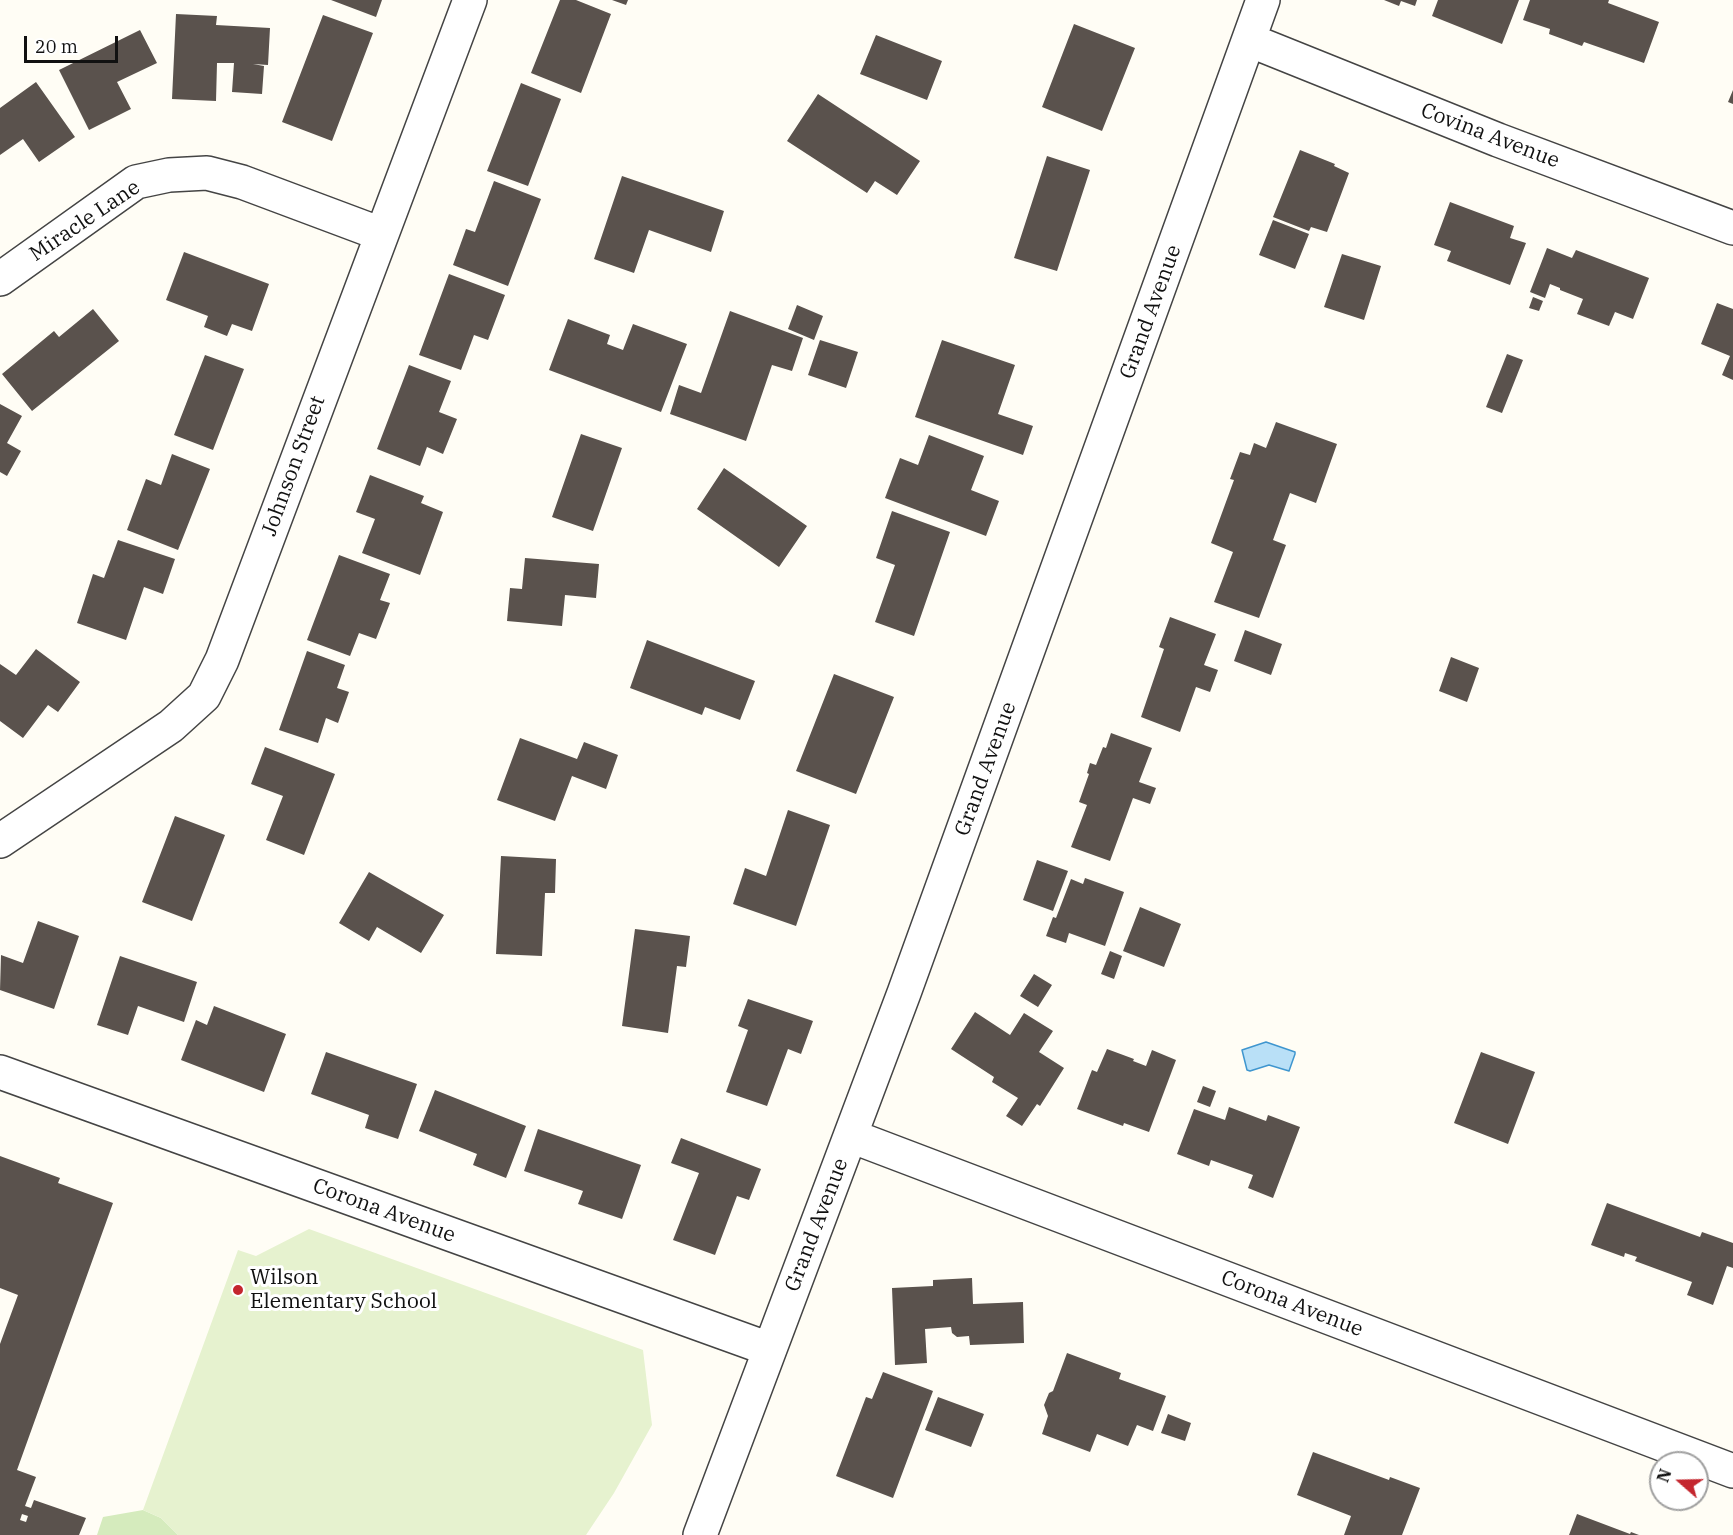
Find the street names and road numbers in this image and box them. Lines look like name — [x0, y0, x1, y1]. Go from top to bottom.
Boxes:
street label: Covina Avenue — [1417, 98, 1563, 174]
street label: Miracle Lane — [25, 175, 145, 267]
street label: Grand Avenue — [1115, 242, 1187, 382]
street label: Johnson Street — [257, 393, 331, 539]
street label: Grand Avenue — [950, 699, 1022, 839]
street label: Grand Avenue — [780, 1155, 854, 1295]
street label: Corona Avenue — [309, 1174, 459, 1248]
street label: Corona Avenue — [1217, 1265, 1367, 1343]

